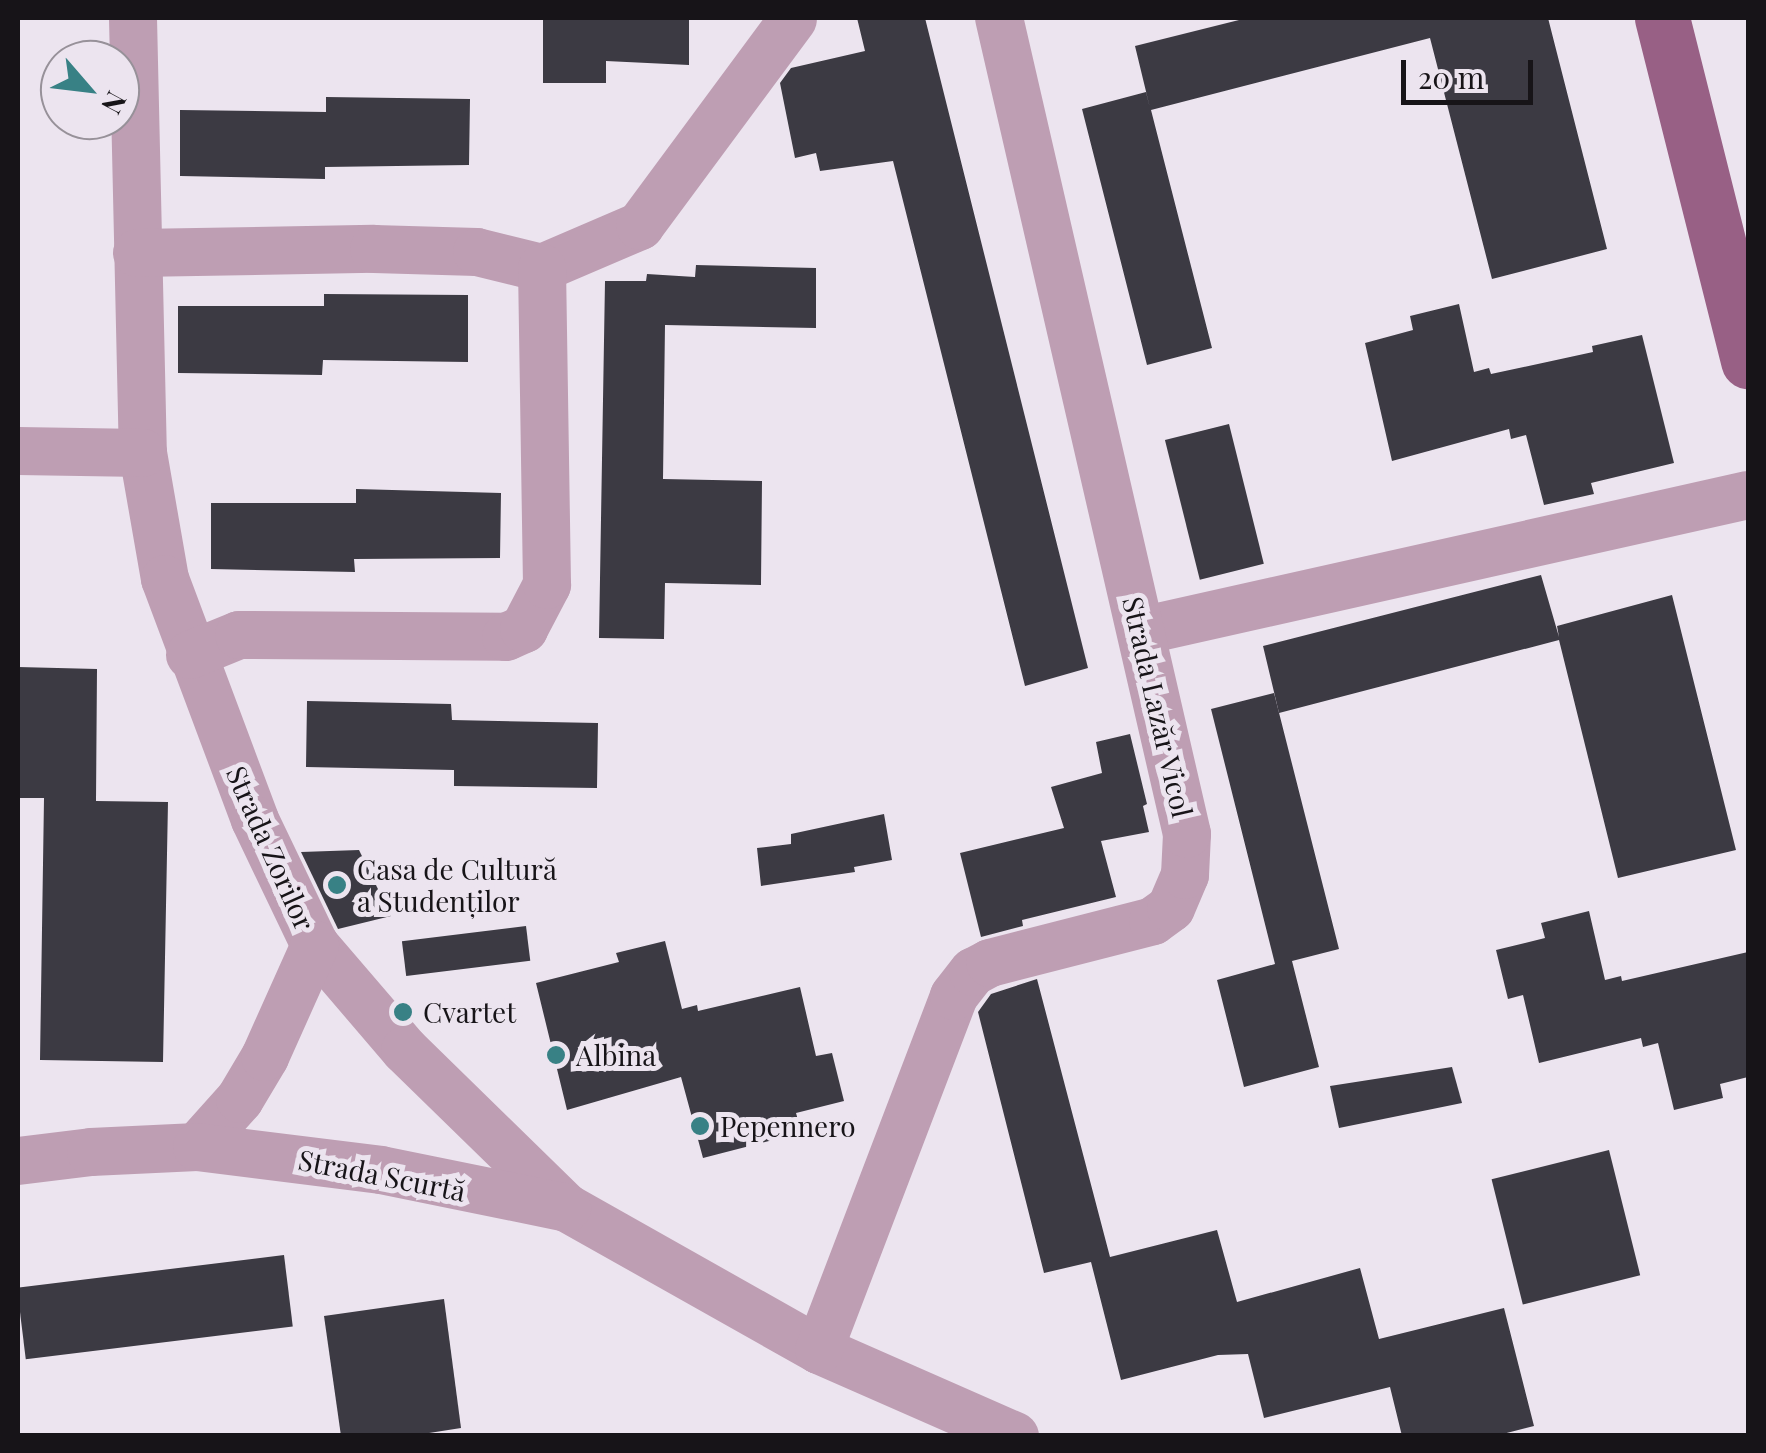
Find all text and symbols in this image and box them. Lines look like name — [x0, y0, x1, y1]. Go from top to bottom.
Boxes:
north arrow — [40, 40, 140, 140]
scale bar — [1406, 40, 1538, 102]
text: 20 m — [1418, 57, 1484, 97]
text: N — [94, 86, 136, 121]
street label: Strada Lazăr Vicol — [1116, 592, 1200, 822]
street label: Strada Zorilor — [220, 760, 322, 936]
place label: Casa de Cultură a Studenților — [357, 852, 557, 918]
marker: Casa de Cultură a Studenților — [326, 874, 348, 896]
place label: Cvartet — [423, 995, 516, 1029]
marker: Cvartet — [392, 1001, 414, 1023]
place label: Albina — [576, 1038, 656, 1072]
marker: Albina — [545, 1044, 567, 1066]
place label: Pepennero — [720, 1109, 856, 1143]
marker: Pepennero — [689, 1115, 711, 1137]
street label: Strada Scurtă — [295, 1142, 469, 1208]

